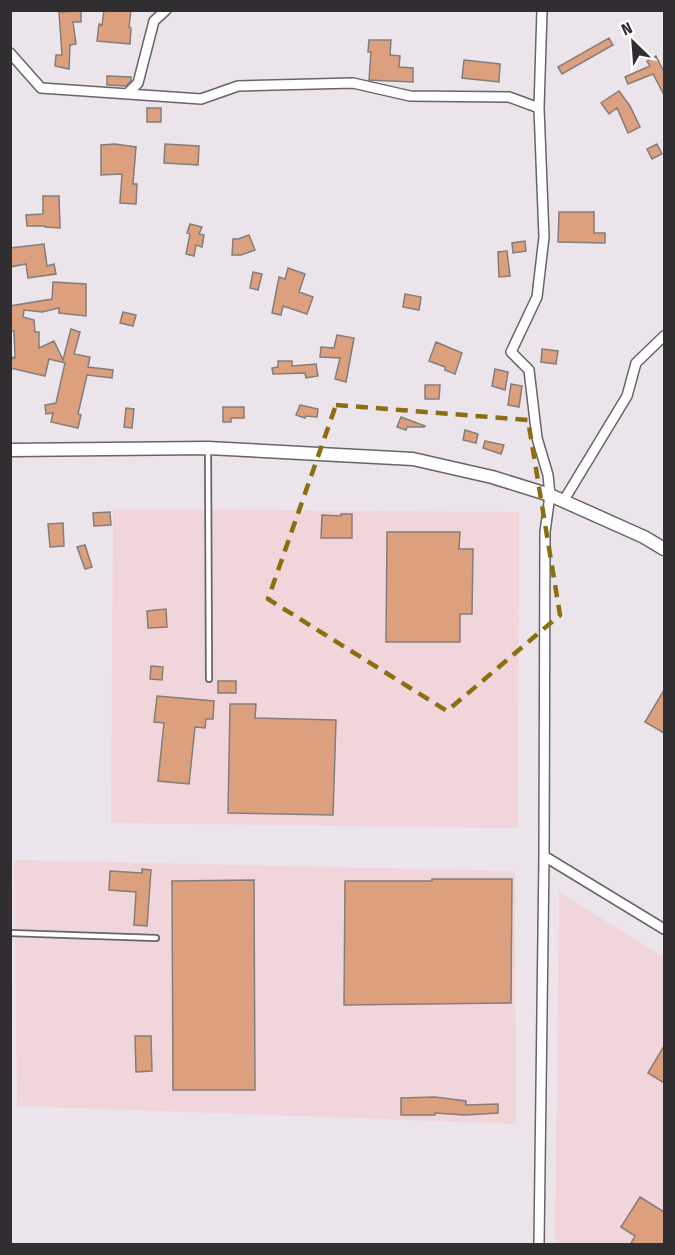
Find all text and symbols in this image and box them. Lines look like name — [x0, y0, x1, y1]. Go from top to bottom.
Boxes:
north arrow — [603, 12, 663, 72]
text: N — [619, 18, 635, 39]

